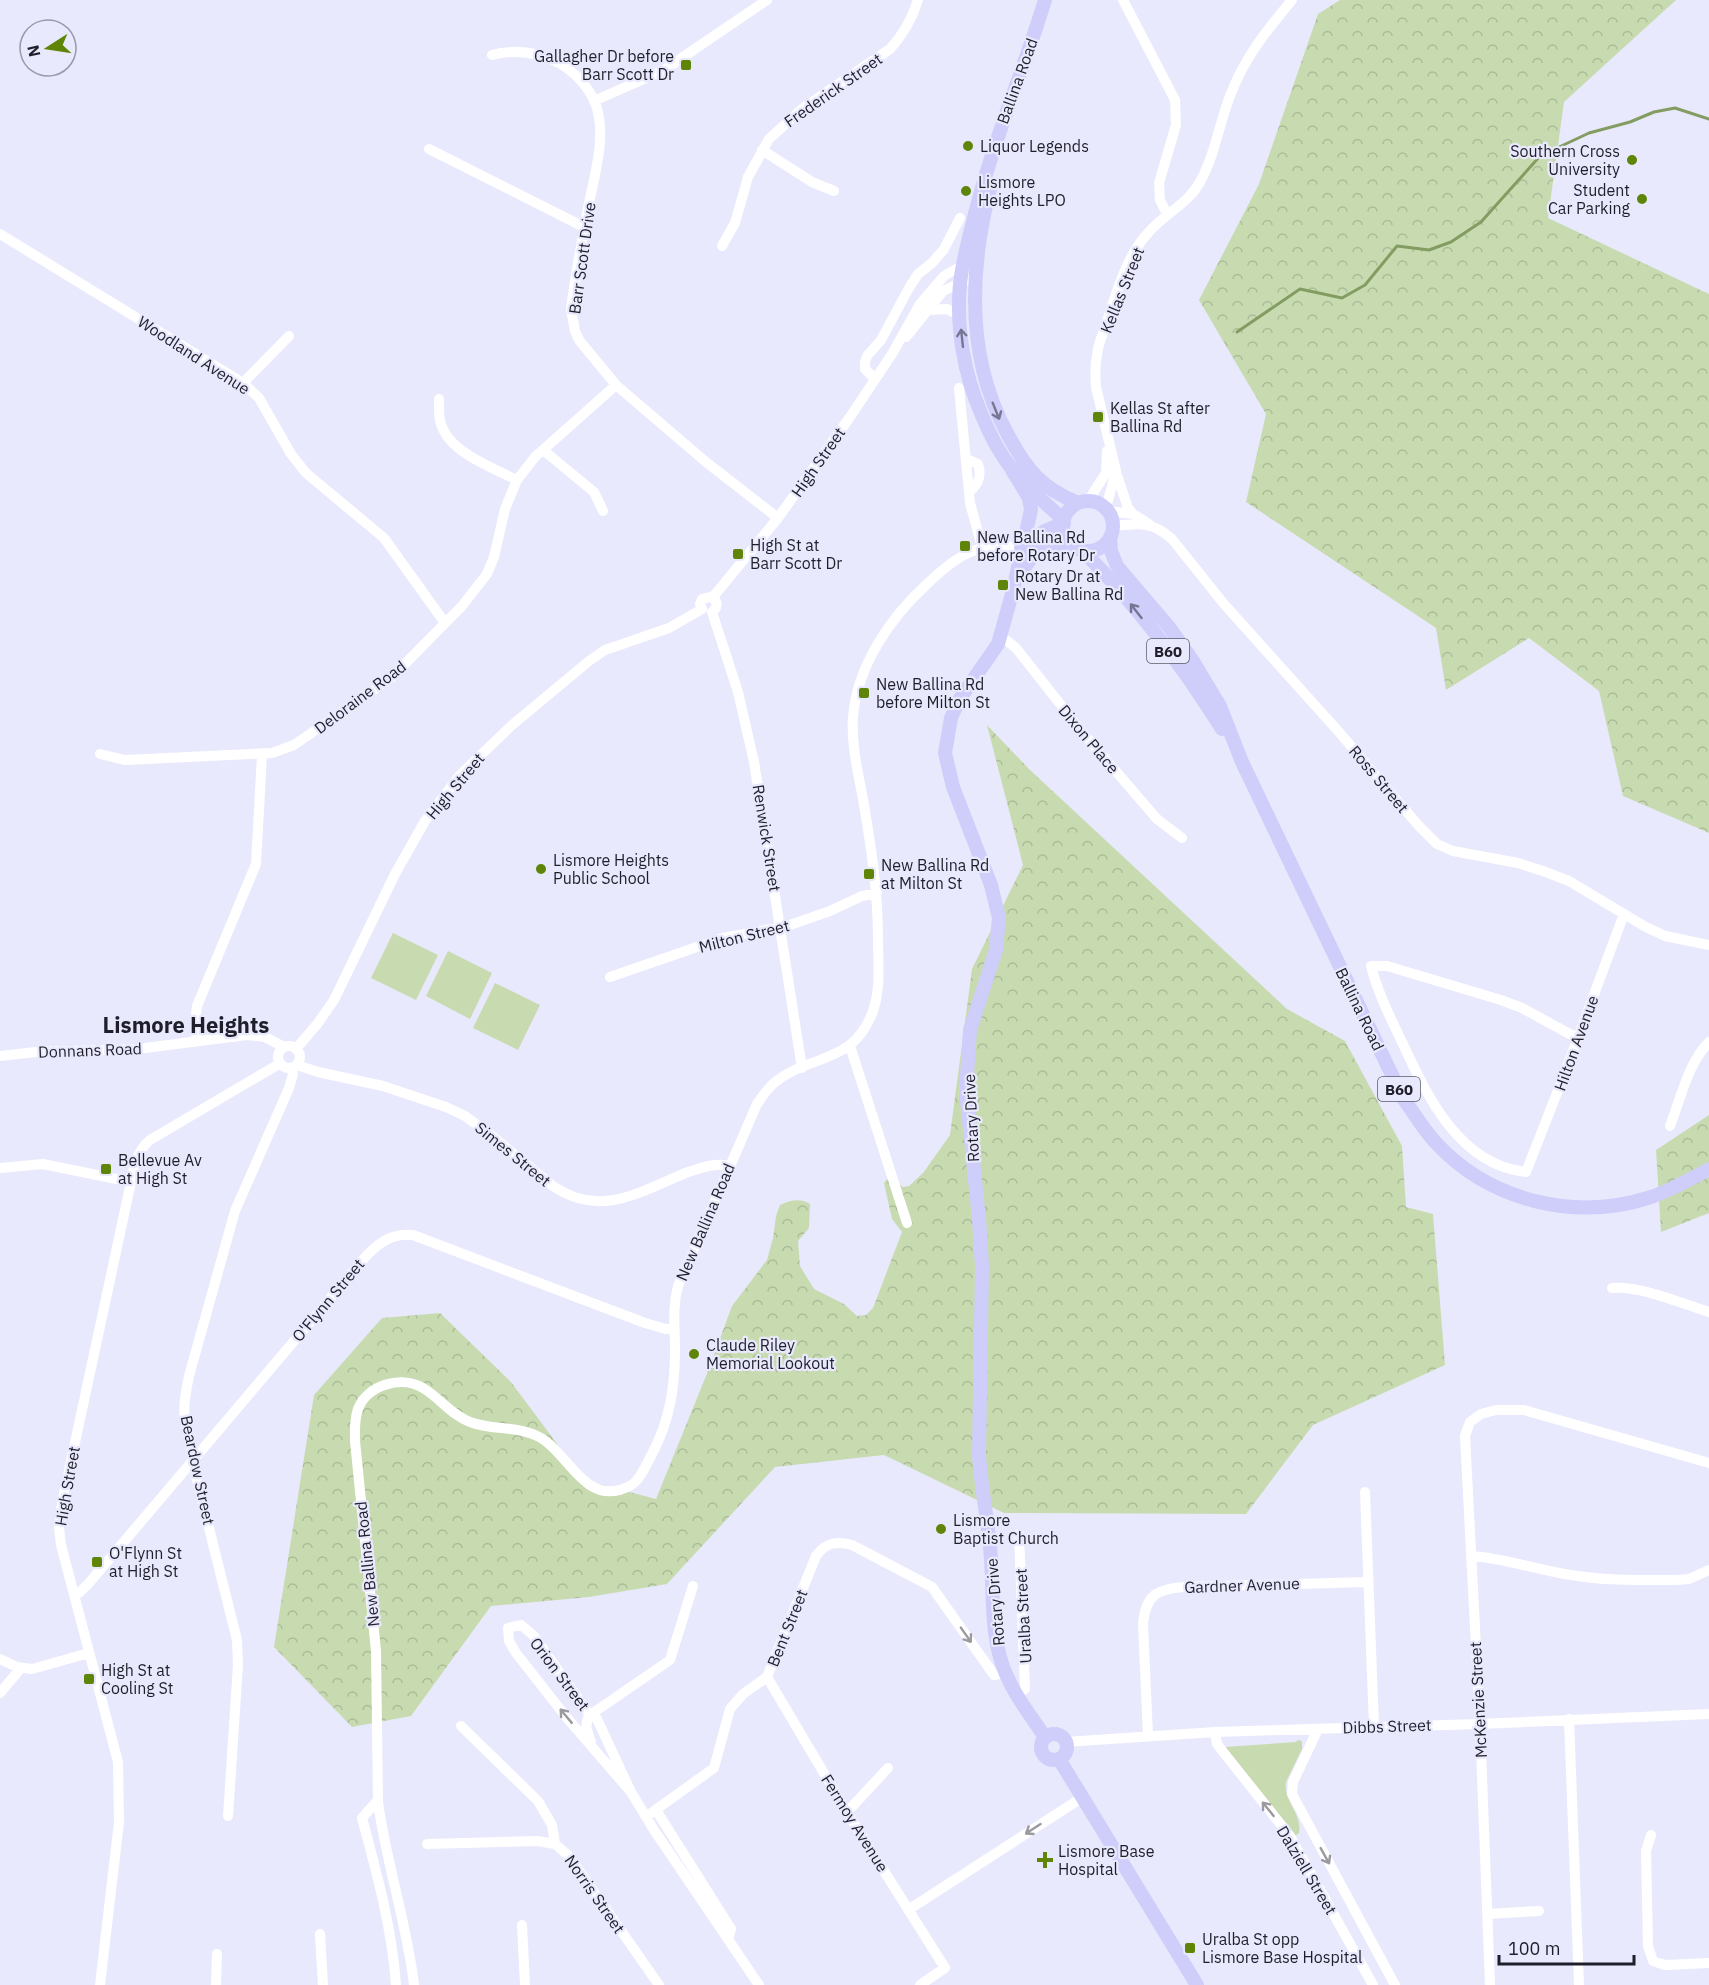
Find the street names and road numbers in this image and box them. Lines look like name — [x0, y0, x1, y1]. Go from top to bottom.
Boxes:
street label: Ballina Road — [992, 35, 1042, 127]
street label: Frederick Street — [780, 49, 886, 131]
street label: Barr Scott Drive — [564, 201, 600, 315]
street label: Kellas Street — [1096, 244, 1148, 336]
street label: Woodland Avenue — [134, 311, 254, 399]
street label: High Street — [787, 423, 849, 501]
road number: B60 — [1147, 639, 1189, 663]
street label: Deloraine Road — [310, 656, 410, 738]
street label: Dixon Place — [1054, 700, 1124, 778]
street label: Ross Street — [1345, 741, 1413, 817]
street label: High Street — [421, 749, 489, 823]
street label: Renwick Street — [749, 783, 785, 893]
street label: Milton Street — [697, 915, 791, 957]
street label: Ballina Road — [1331, 964, 1389, 1054]
street label: Hilton Avenue — [1549, 992, 1603, 1094]
street label: Donnans Road — [38, 1038, 142, 1062]
street label: Rotary Drive — [959, 1073, 983, 1162]
road number: B60 — [1378, 1077, 1420, 1101]
street label: Simes Street — [471, 1117, 555, 1191]
street label: New Ballina Road — [671, 1160, 739, 1284]
street label: O'Flynn Street — [288, 1254, 368, 1346]
street label: Beardow Street — [177, 1413, 219, 1527]
street label: High Street — [50, 1445, 84, 1527]
street label: New Ballina Road — [350, 1500, 384, 1628]
street label: Rotary Drive — [981, 1557, 1009, 1647]
street label: Uralba Street — [1011, 1568, 1035, 1664]
street label: Gardner Avenue — [1184, 1573, 1300, 1597]
street label: Bent Street — [762, 1586, 812, 1670]
street label: Orion Street — [526, 1633, 594, 1715]
street label: McKenzie Street — [1465, 1641, 1491, 1759]
street label: Dibbs Street — [1342, 1714, 1432, 1738]
street label: Fermoy Avenue — [817, 1771, 893, 1876]
street label: Dalziell Street — [1273, 1822, 1341, 1918]
street label: Norris Street — [561, 1851, 629, 1937]

